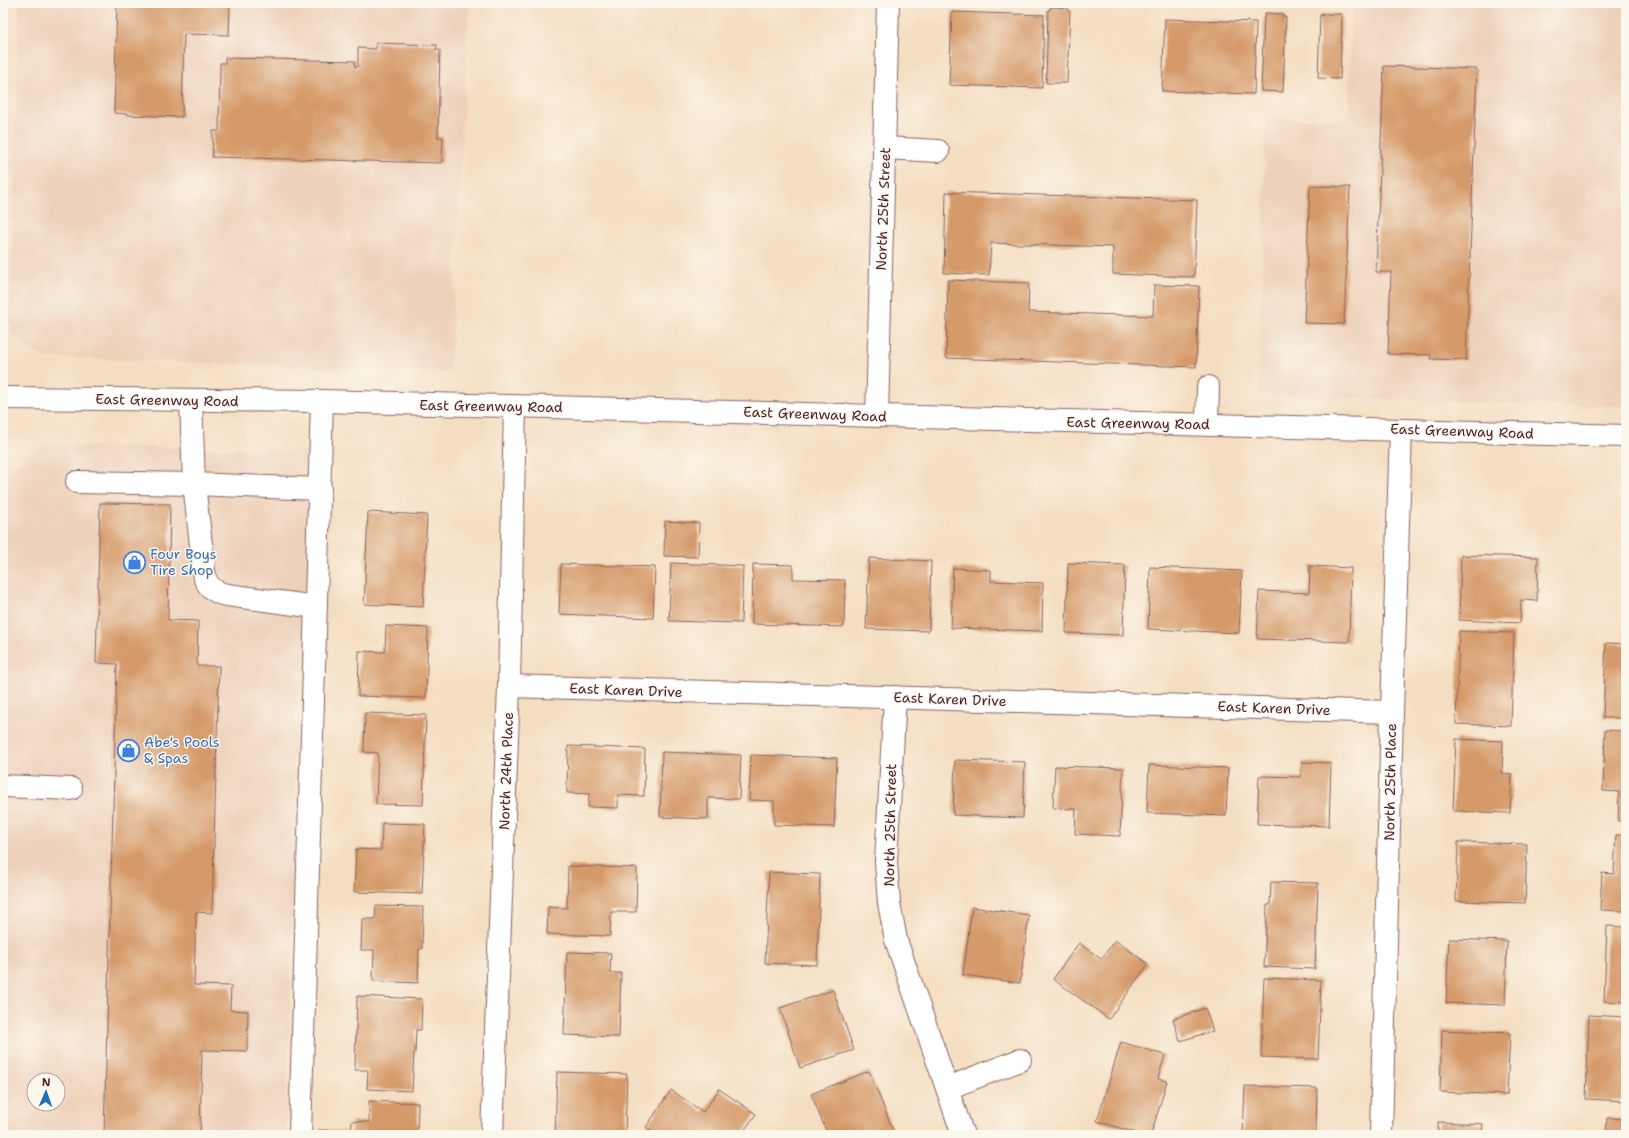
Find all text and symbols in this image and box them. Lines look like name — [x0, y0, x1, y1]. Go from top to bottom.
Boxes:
street label: North 25th Street — [872, 147, 894, 271]
street label: East Greenway Road — [95, 390, 239, 410]
street label: East Greenway Road — [419, 396, 563, 416]
street label: East Greenway Road — [743, 403, 887, 426]
street label: East Greenway Road — [1066, 413, 1210, 433]
street label: East Greenway Road — [1390, 420, 1534, 443]
place label: Four Boys Tire Shop — [150, 545, 217, 579]
shop icon: Four Boys Tire Shop — [121, 549, 147, 575]
street label: East Karen Drive — [569, 679, 683, 701]
street label: East Karen Drive — [893, 688, 1007, 710]
street label: East Karen Drive — [1217, 697, 1331, 719]
street label: North 24th Place — [495, 712, 517, 830]
street label: North 25th Place — [1380, 723, 1400, 841]
place label: Abe's Pools & Spas — [144, 733, 220, 767]
shop icon: Abe's Pools & Spas — [115, 737, 141, 763]
street label: North 25th Street — [880, 763, 900, 887]
north arrow — [26, 1072, 66, 1112]
text: N — [42, 1075, 51, 1090]

